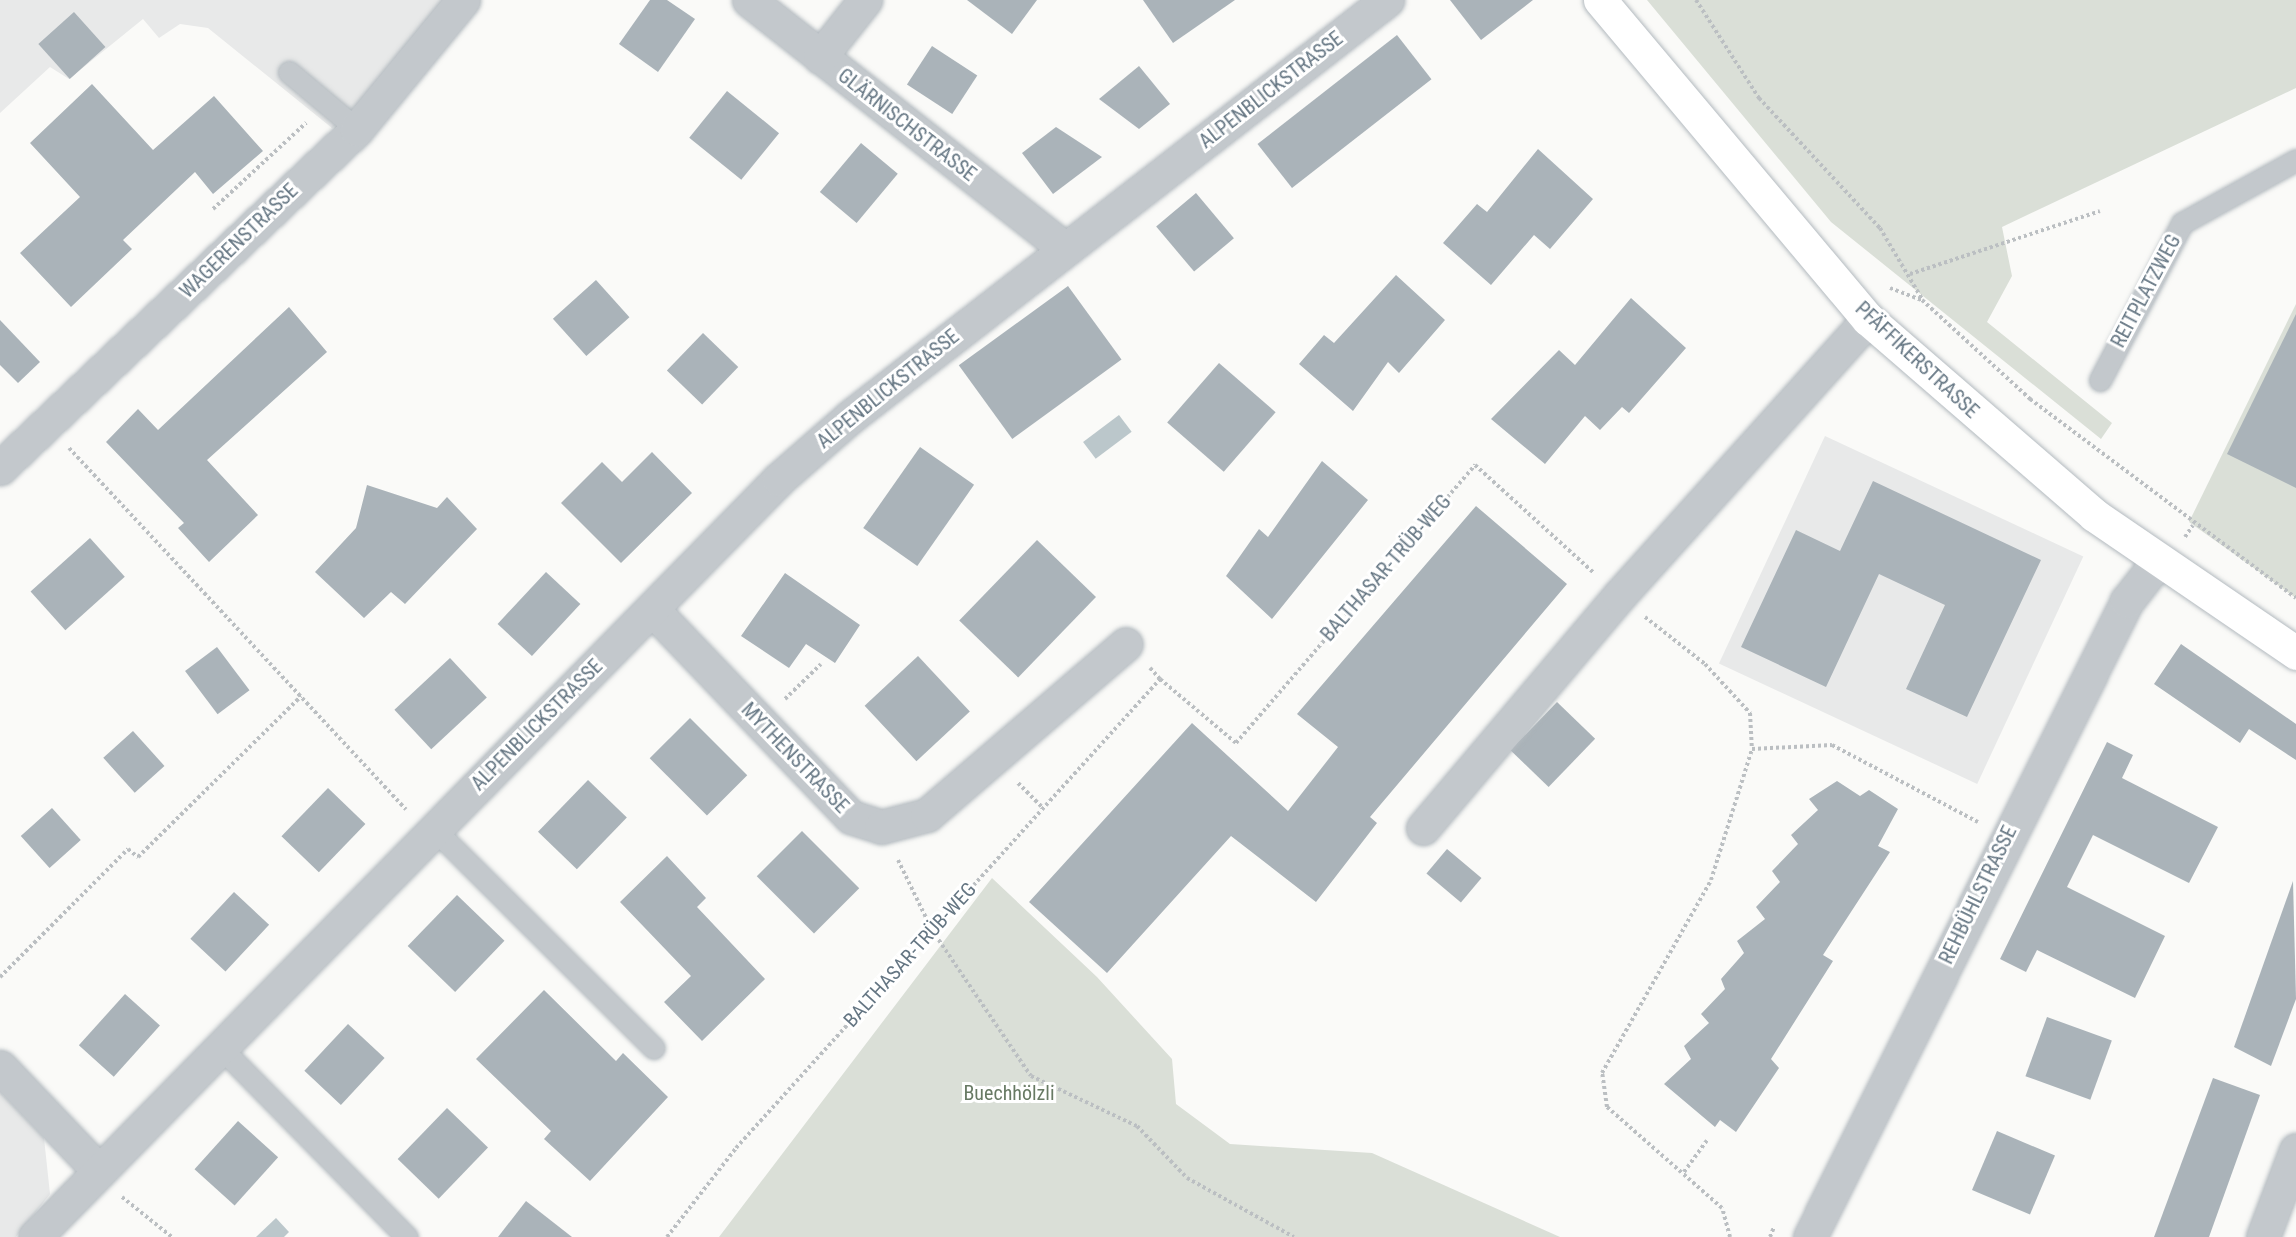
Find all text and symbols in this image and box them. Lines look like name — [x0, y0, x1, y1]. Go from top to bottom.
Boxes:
street label: ALPENBLICKSTRASSE — [1194, 26, 1348, 154]
street label: GLÄRNISCHSTRASSE — [833, 64, 981, 186]
street label: WAGERENSTRASSE — [175, 179, 303, 303]
street label: REITPLATZWEG — [2106, 230, 2186, 352]
street label: PFÄFFIKERSTRASSE — [1850, 297, 1984, 423]
street label: ALPENBLICKSTRASSE — [812, 324, 964, 454]
street label: BALTHASAR-TRÜB-WEG — [1316, 490, 1456, 646]
street label: ALPENBLICKSTRASSE — [466, 654, 608, 796]
street label: MYTHENSTRASSE — [736, 698, 854, 818]
street label: REHBÜHLSTRASSE — [1934, 822, 2022, 968]
street label: BALTHASAR-TRÜB-WEG — [839, 878, 981, 1032]
park label: Buechhölzli — [963, 1081, 1055, 1105]

